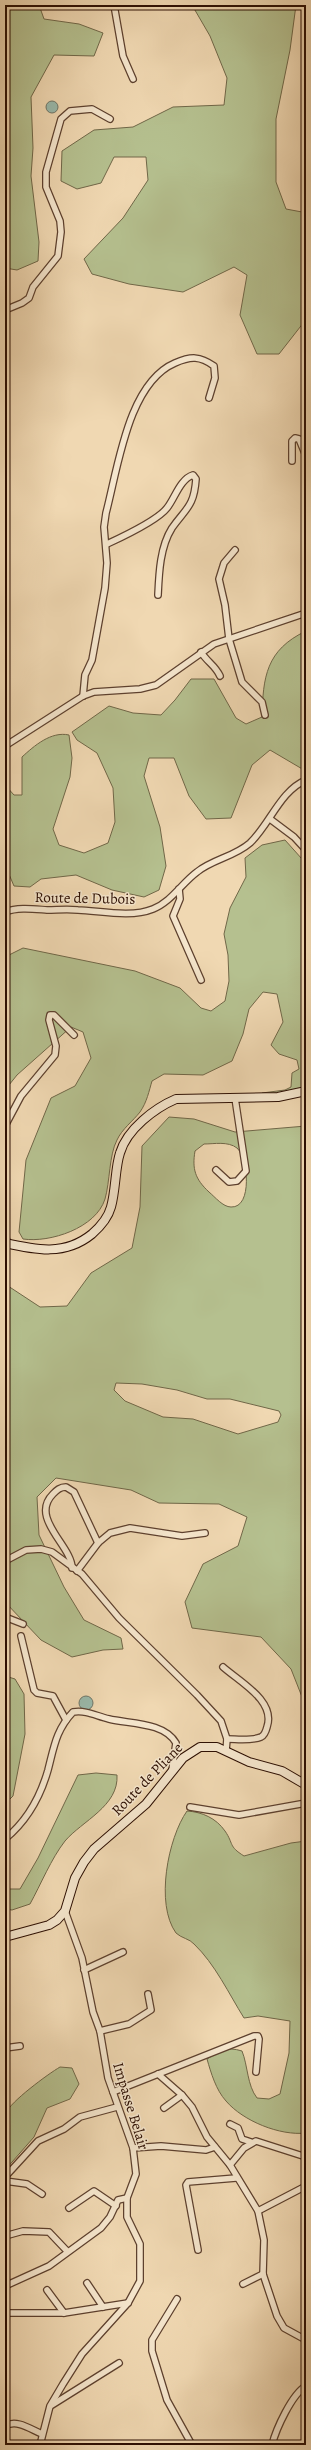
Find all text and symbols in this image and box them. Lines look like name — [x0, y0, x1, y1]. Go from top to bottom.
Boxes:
street label: Route de Dubois — [34, 887, 136, 909]
street label: Route de Pliane — [107, 1738, 187, 1820]
street label: Impasse Belair — [108, 2060, 154, 2152]

